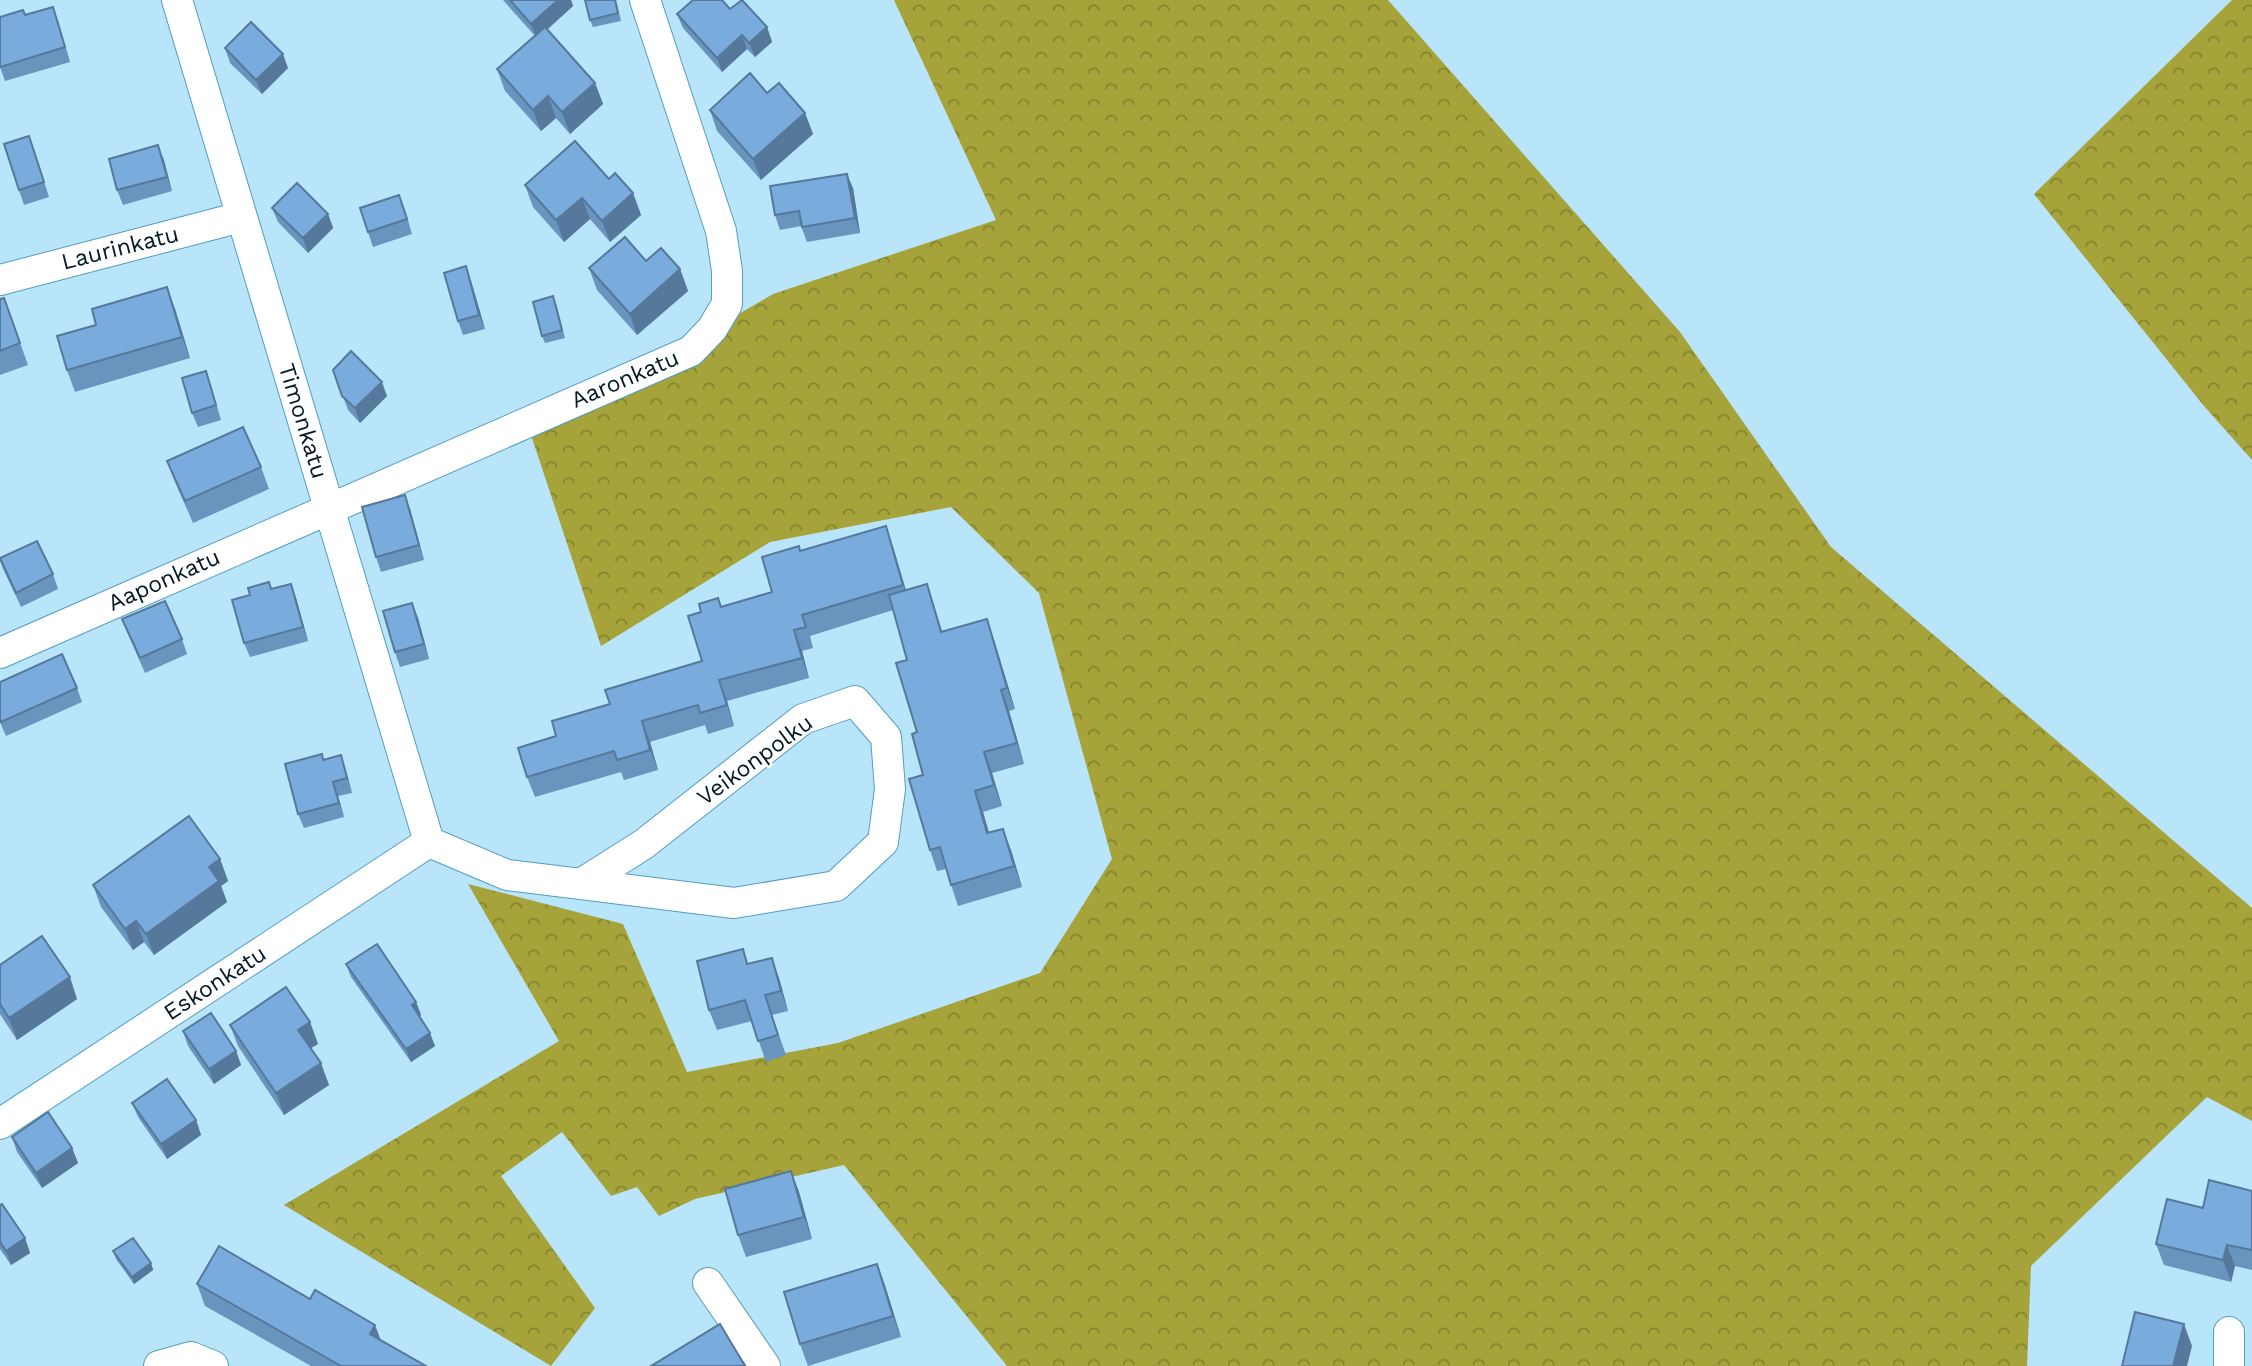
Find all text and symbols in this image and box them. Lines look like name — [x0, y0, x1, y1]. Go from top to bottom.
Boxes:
street label: Laurinkatu — [59, 220, 181, 276]
street label: Aaronkatu — [567, 344, 683, 414]
street label: Timonkatu — [273, 360, 333, 482]
street label: Aaponkatu — [104, 543, 224, 617]
street label: Veikonpolku — [692, 709, 818, 811]
street label: Eskonkatu — [159, 940, 271, 1026]

